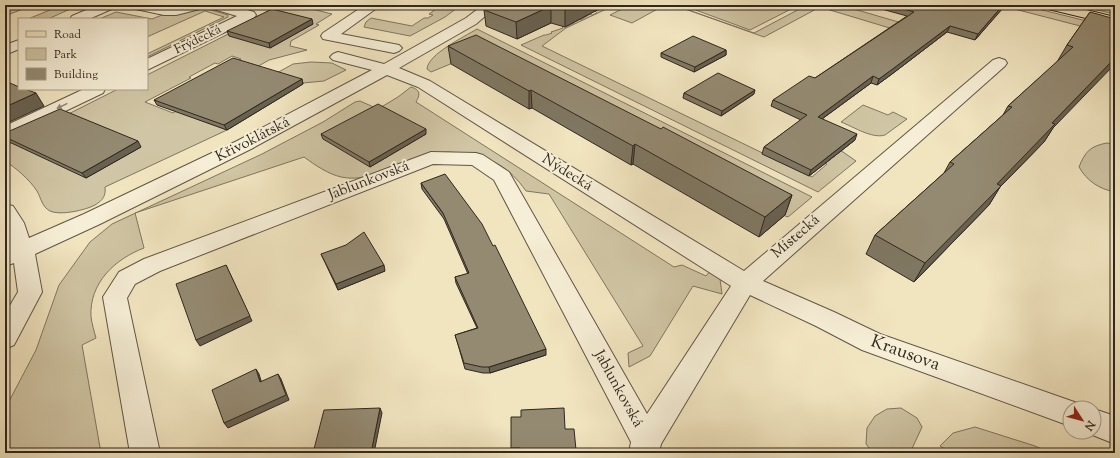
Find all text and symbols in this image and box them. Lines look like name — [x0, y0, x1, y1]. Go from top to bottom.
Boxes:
legend — [18, 18, 148, 90]
street label: Frýdecká — [171, 21, 225, 59]
text: Road — [54, 26, 81, 44]
text: Park — [54, 46, 77, 64]
text: Building — [54, 66, 98, 84]
one-way arrow — [57, 103, 68, 109]
street label: Křivoklátská — [212, 112, 294, 168]
street label: Nýdecká — [538, 149, 596, 197]
street label: Jablunkovská — [324, 156, 413, 206]
street label: Místecká — [767, 210, 825, 264]
street label: Krausova — [867, 329, 943, 379]
street label: Jablunkovská — [588, 346, 648, 431]
north arrow — [1062, 400, 1102, 440]
text: N — [1080, 416, 1099, 434]

